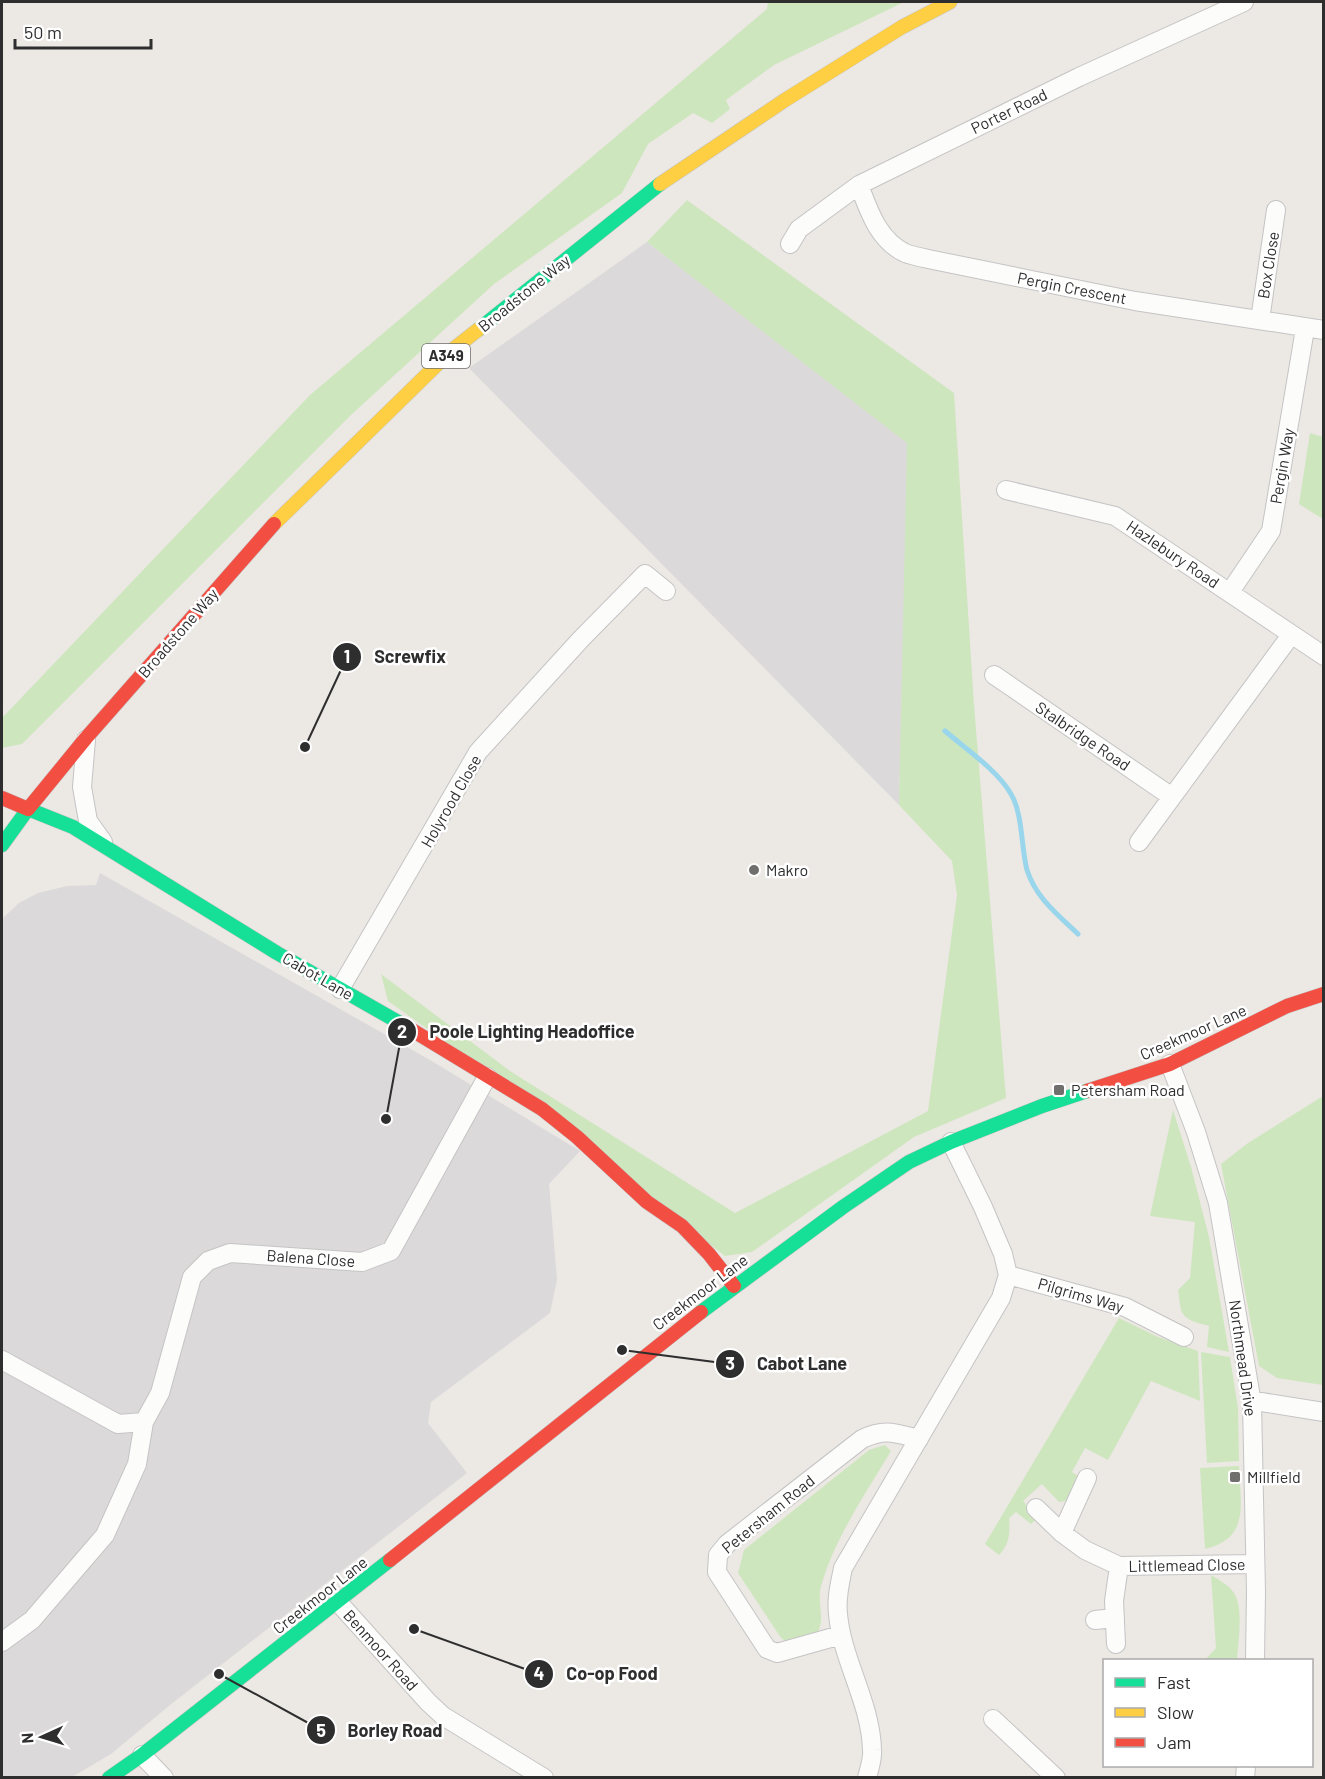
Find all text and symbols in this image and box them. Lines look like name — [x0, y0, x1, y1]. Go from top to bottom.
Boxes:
scale bar — [15, 12, 152, 50]
text: 50 m — [24, 21, 62, 43]
street label: Porter Road — [968, 84, 1050, 137]
street label: Box Close — [1253, 230, 1282, 300]
street label: Broadstone Way — [474, 249, 574, 335]
street label: Pergin Crescent — [1016, 268, 1128, 307]
road number: A349 — [422, 344, 470, 368]
street label: Pergin Way — [1266, 426, 1298, 505]
street label: Hazlebury Road — [1123, 516, 1223, 592]
street label: Broadstone Way — [134, 584, 222, 681]
callout: Screwfix — [332, 639, 458, 675]
text: 1 — [344, 645, 350, 667]
text: Screwfix — [374, 645, 446, 667]
street label: Stalbridge Road — [1032, 697, 1134, 774]
street label: Holyrood Close — [416, 751, 485, 850]
place label: Makro — [766, 860, 808, 879]
marker: Makro — [747, 863, 761, 877]
street label: Cabot Lane — [280, 948, 357, 1003]
street label: Creekmoor Lane — [1137, 1000, 1249, 1063]
callout: Poole Lighting Headoffice — [387, 1014, 646, 1050]
text: 2 — [397, 1020, 407, 1042]
text: Poole Lighting Headoffice — [429, 1020, 635, 1042]
place label: Petersham Road — [1071, 1080, 1185, 1099]
marker: Petersham Road — [1052, 1083, 1066, 1097]
street label: Balena Close — [266, 1245, 356, 1270]
street label: Creekmoor Lane — [648, 1250, 751, 1334]
street label: Pilgrims Way — [1036, 1273, 1127, 1316]
street label: Northmead Drive — [1226, 1298, 1261, 1417]
callout: Cabot Lane — [715, 1346, 859, 1382]
text: 3 — [725, 1352, 735, 1374]
text: Cabot Lane — [757, 1352, 847, 1374]
place label: Millfield — [1247, 1467, 1301, 1486]
street label: Petersham Road — [717, 1470, 818, 1557]
marker: Millfield — [1228, 1470, 1242, 1484]
street label: Creekmoor Lane — [269, 1552, 371, 1637]
street label: Littlemead Close — [1128, 1554, 1246, 1575]
street label: Benmoor Road — [340, 1605, 423, 1694]
callout: Co-op Food — [524, 1656, 670, 1692]
legend — [1103, 1659, 1313, 1767]
text: 4 — [534, 1662, 545, 1684]
text: Co-op Food — [566, 1662, 658, 1684]
text: Fast — [1157, 1671, 1191, 1693]
text: Slow — [1157, 1701, 1194, 1723]
north arrow — [12, 1707, 72, 1767]
callout: Borley Road — [306, 1712, 455, 1748]
text: 5 — [316, 1719, 326, 1741]
text: Borley Road — [347, 1719, 443, 1741]
text: Jam — [1157, 1731, 1191, 1753]
text: N — [17, 1732, 36, 1744]

